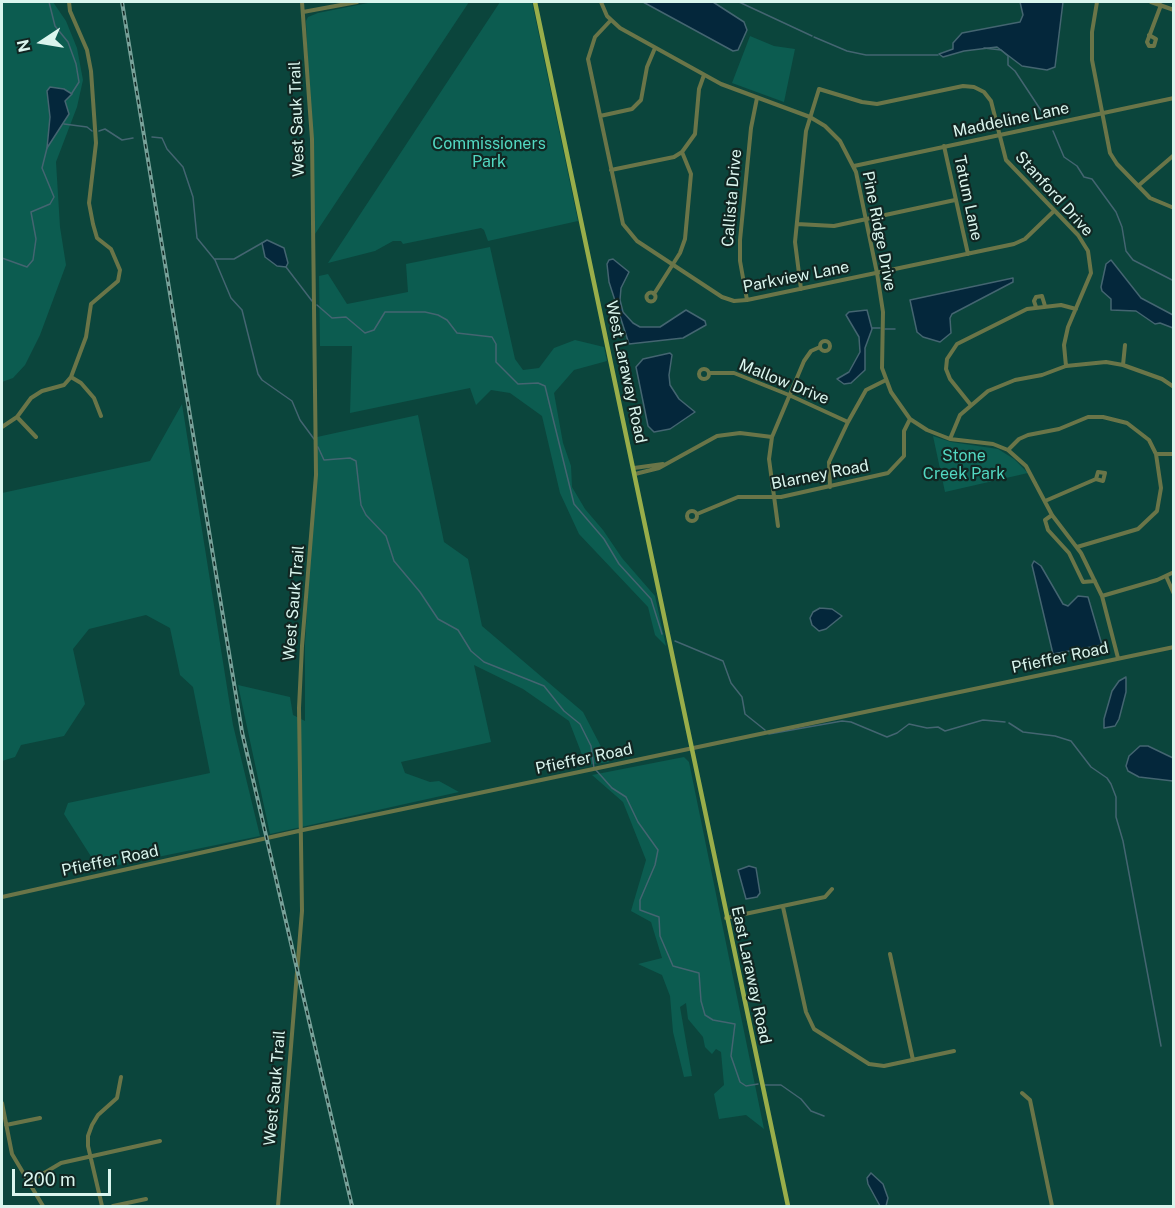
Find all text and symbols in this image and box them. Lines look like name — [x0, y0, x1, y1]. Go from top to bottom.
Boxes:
north arrow — [12, 12, 72, 72]
text: N — [13, 38, 34, 54]
street label: West Sauk Trail — [285, 61, 309, 177]
street label: Maddeline Lane — [951, 98, 1071, 142]
park label: Commissioners Park — [432, 134, 546, 172]
street label: Callista Drive — [718, 148, 746, 248]
street label: Stanford Drive — [1011, 148, 1097, 240]
street label: Tatum Lane — [950, 154, 986, 242]
street label: Pine Ridge Drive — [858, 170, 900, 292]
street label: Parkview Lane — [741, 257, 851, 297]
street label: West Laraway Road — [602, 299, 650, 445]
street label: Mallow Drive — [736, 355, 832, 409]
park label: Stone Creek Park — [923, 446, 1005, 484]
street label: Blarney Road — [770, 456, 870, 494]
street label: West Sauk Trail — [279, 544, 309, 662]
street label: Pfieffer Road — [1010, 638, 1110, 678]
street label: Pfieffer Road — [534, 739, 634, 779]
street label: Pfieffer Road — [60, 841, 160, 881]
street label: East Laraway Road — [727, 904, 775, 1046]
street label: West Sauk Trail — [260, 1029, 290, 1147]
scale bar — [15, 1157, 114, 1195]
text: 200 m — [23, 1169, 76, 1190]

